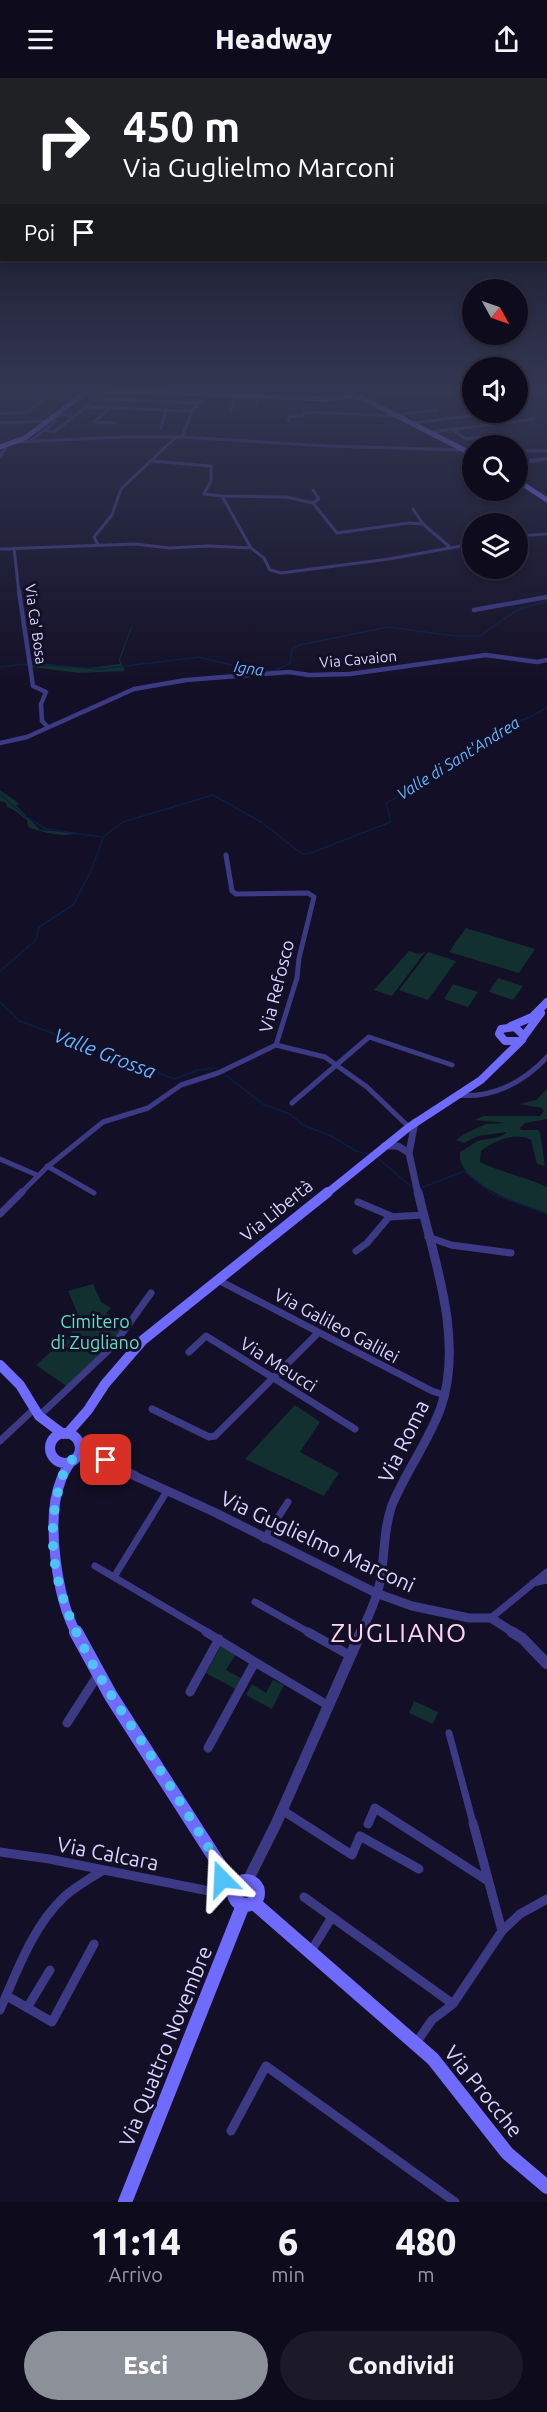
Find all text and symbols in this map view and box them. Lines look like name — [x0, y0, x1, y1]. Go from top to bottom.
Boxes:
icon: menu — [24, 23, 57, 56]
icon: share — [490, 23, 523, 56]
text: Headway — [215, 24, 332, 54]
icon: right — [24, 102, 102, 180]
text: 450 m — [123, 103, 240, 150]
text: Via Guglielmo Marconi — [123, 152, 395, 182]
icon: arrive — [67, 216, 100, 249]
text: Poi — [24, 220, 55, 245]
north arrow — [462, 279, 528, 345]
map controls — [462, 279, 528, 579]
button: sound — [462, 357, 528, 423]
button: search — [462, 435, 528, 501]
button: layers — [462, 513, 528, 579]
street label: Via Ca' Bosa — [22, 583, 50, 665]
street label: Via Cavaion — [319, 647, 397, 671]
water label: Igna — [233, 657, 266, 679]
water label: Valle di Sant'Andrea — [394, 713, 523, 803]
street label: Via Refosco — [255, 938, 297, 1034]
water label: Valle Grossa — [51, 1023, 159, 1083]
street label: Via Libertà — [236, 1175, 316, 1245]
street label: Via Galileo Galilei — [271, 1284, 403, 1366]
park label: Cimitero di Zugliano — [51, 1311, 139, 1352]
street label: Via Meucci — [237, 1333, 321, 1395]
street label: Via Roma — [373, 1396, 433, 1486]
pin — [80, 1434, 131, 1485]
icon: arrive — [89, 1443, 122, 1476]
street label: Via Guglielmo Marconi — [217, 1485, 419, 1597]
district label: ZUGLIANO — [330, 1618, 468, 1647]
street label: Via Calcara — [55, 1831, 161, 1875]
position arrow — [190, 1847, 254, 1911]
street label: Via Quattro Novembre — [114, 1942, 216, 2150]
street label: Via Procche — [440, 2040, 528, 2142]
text: 11:14 — [91, 2221, 181, 2262]
text: 6 — [278, 2221, 298, 2262]
text: 480 — [395, 2221, 456, 2262]
text: Arrivo — [108, 2263, 163, 2286]
text: min — [271, 2263, 305, 2286]
text: m — [417, 2263, 435, 2286]
button: Esci — [24, 2331, 268, 2400]
button: Condividi — [280, 2331, 523, 2400]

